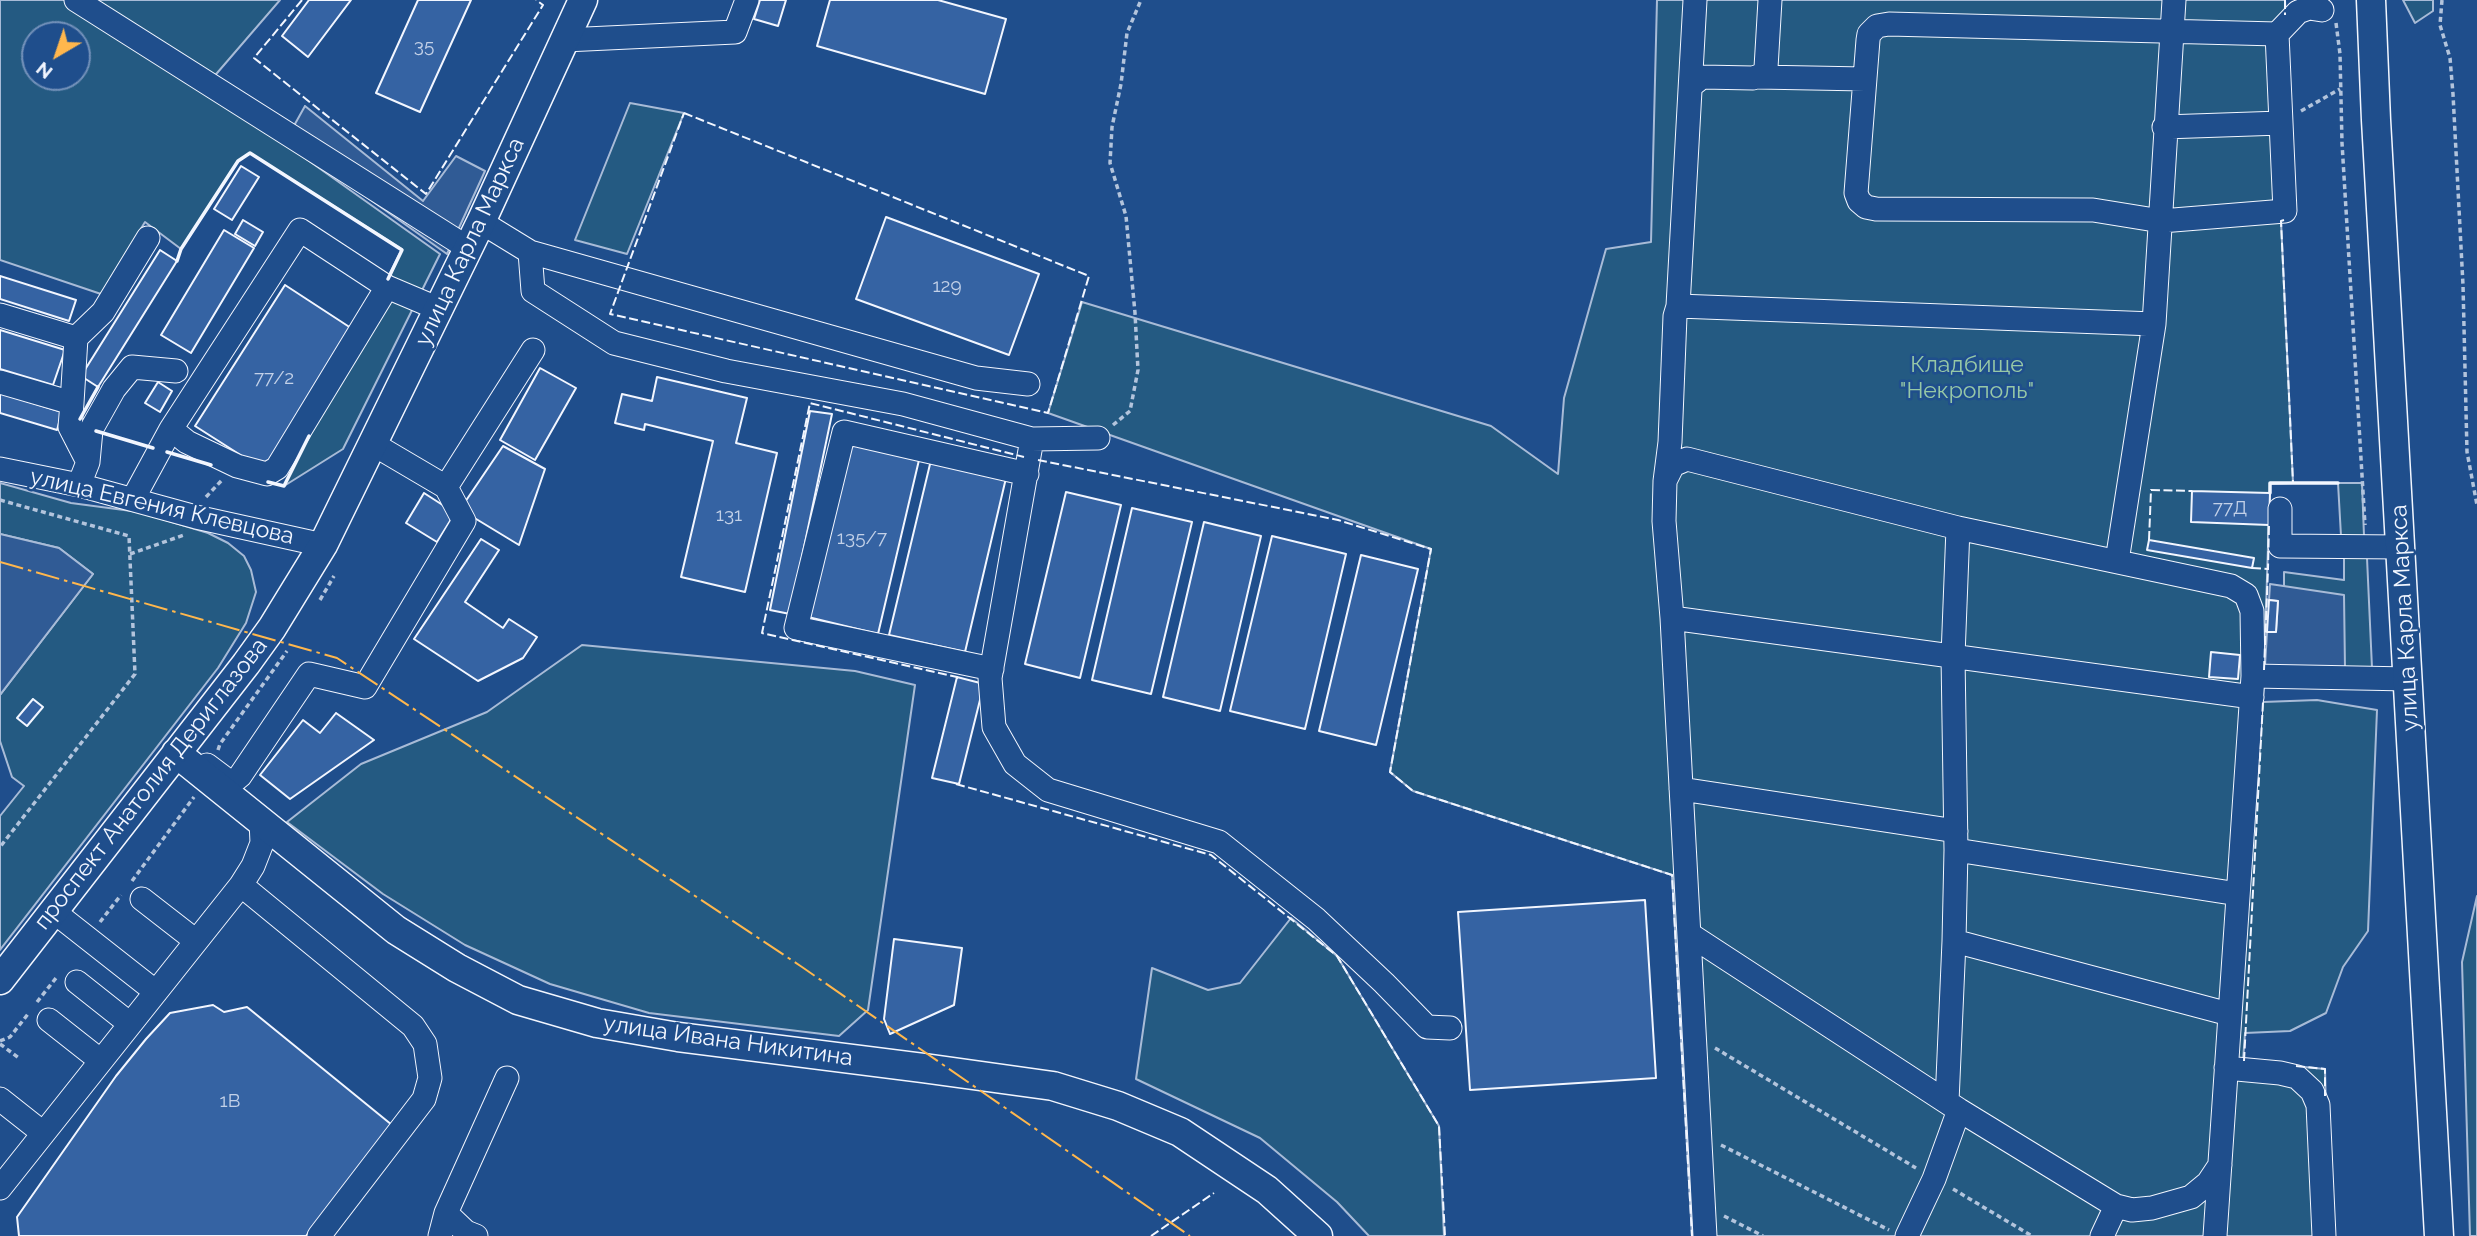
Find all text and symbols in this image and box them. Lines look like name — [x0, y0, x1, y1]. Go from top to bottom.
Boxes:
north arrow — [21, 21, 91, 91]
house number: 35 — [414, 35, 434, 57]
text: N — [31, 58, 57, 84]
street label: улица Карла Маркса — [410, 133, 530, 351]
house number: 129 — [932, 275, 962, 297]
park label: Кладбище "Некрополь" — [1900, 351, 2034, 405]
house number: 77/2 — [254, 367, 294, 389]
street label: улица Евгения Клевцова — [27, 463, 297, 551]
house number: 77Д — [2213, 497, 2247, 519]
house number: 131 — [716, 504, 742, 526]
street label: улица Карла Маркса — [2385, 504, 2425, 732]
house number: 135/7 — [837, 527, 887, 549]
street label: проспект Анатолия Дериглазова — [29, 633, 273, 935]
street label: улица Ивана Никитина — [601, 1010, 855, 1072]
house number: 1В — [220, 1090, 240, 1112]

